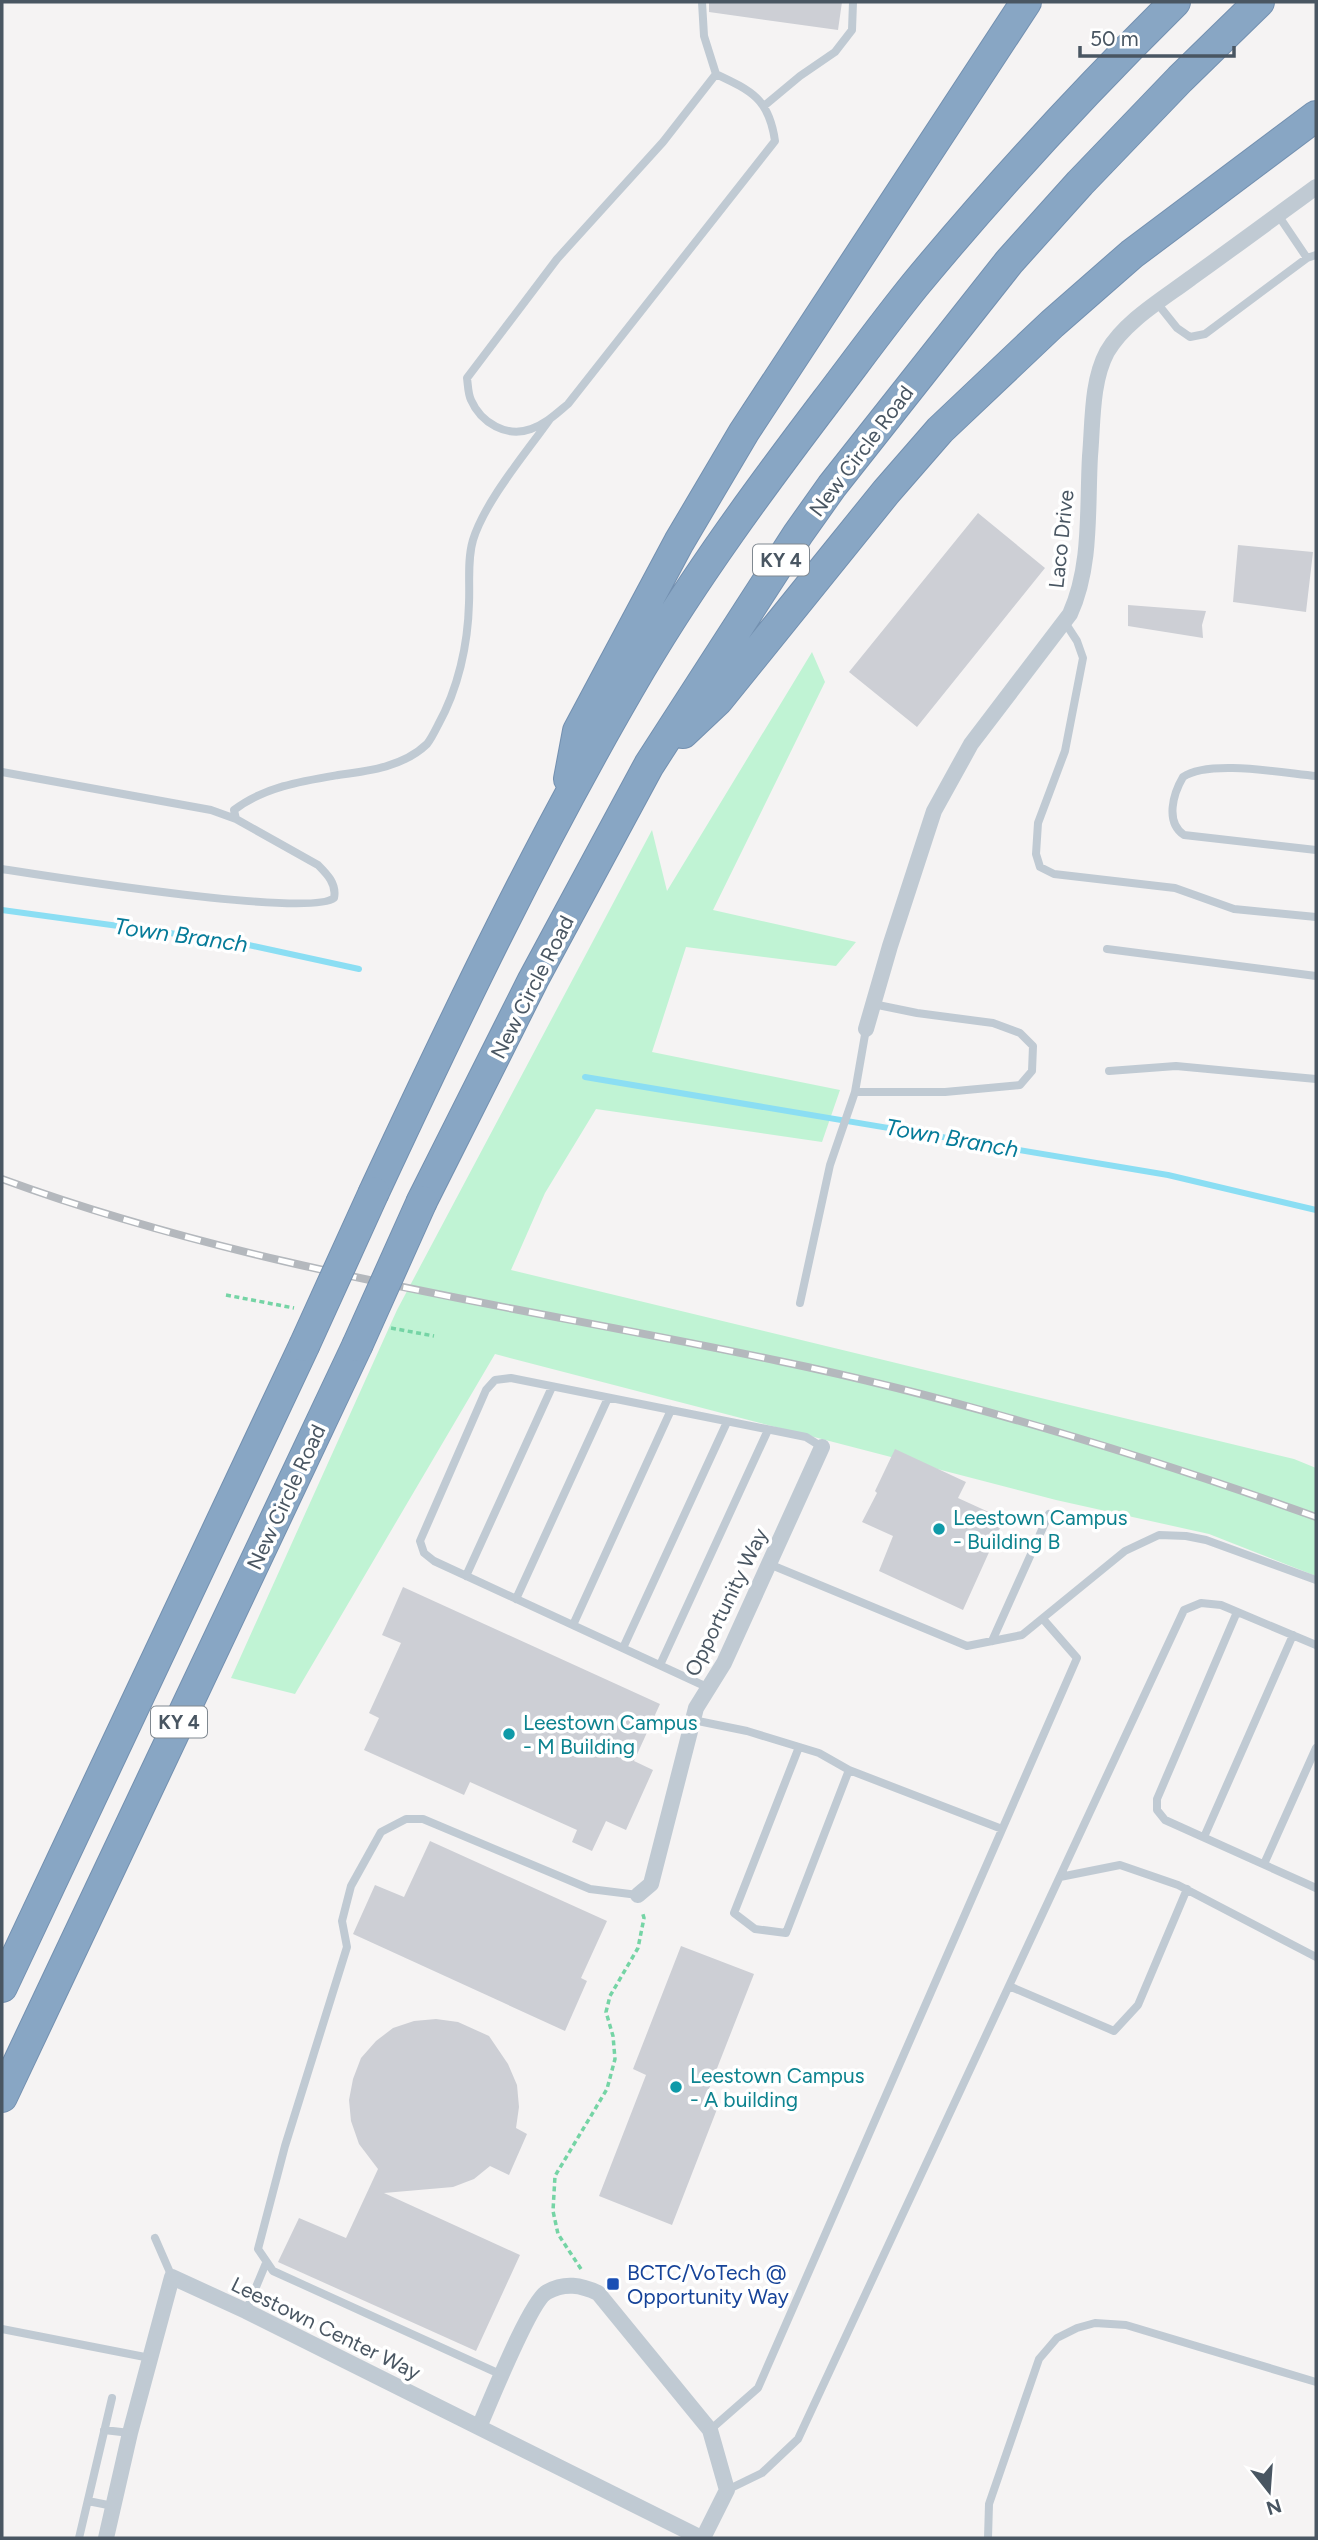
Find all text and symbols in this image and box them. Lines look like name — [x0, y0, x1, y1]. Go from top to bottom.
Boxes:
scale bar — [1080, 14, 1234, 58]
text: 50 m — [1090, 26, 1139, 51]
street label: New Circle Road — [804, 381, 918, 521]
street label: Laco Drive — [1043, 489, 1079, 589]
road number: KY 4 — [753, 544, 809, 576]
street label: New Circle Road — [485, 911, 579, 1063]
water label: Town Branch — [112, 912, 250, 958]
water label: Town Branch — [883, 1113, 1021, 1163]
street label: New Circle Road — [241, 1420, 331, 1574]
place label: Leestown Campus - Building B — [953, 1505, 1127, 1554]
marker: Leestown Campus - Building B — [931, 1521, 947, 1537]
street label: Opportunity Way — [679, 1524, 773, 1680]
road number: KY 4 — [151, 1706, 207, 1738]
place label: Leestown Campus - M Building — [523, 1710, 697, 1759]
marker: Leestown Campus - M Building — [501, 1726, 517, 1742]
place label: Leestown Campus - A building — [690, 2063, 864, 2112]
marker: Leestown Campus - A building — [668, 2079, 684, 2095]
place label: BCTC/VoTech @ Opportunity Way — [627, 2260, 789, 2309]
street label: Leestown Center Way — [227, 2271, 425, 2385]
marker: BCTC/VoTech @ Opportunity Way — [605, 2276, 621, 2292]
north arrow — [1234, 2456, 1304, 2526]
text: N — [1263, 2494, 1284, 2520]

